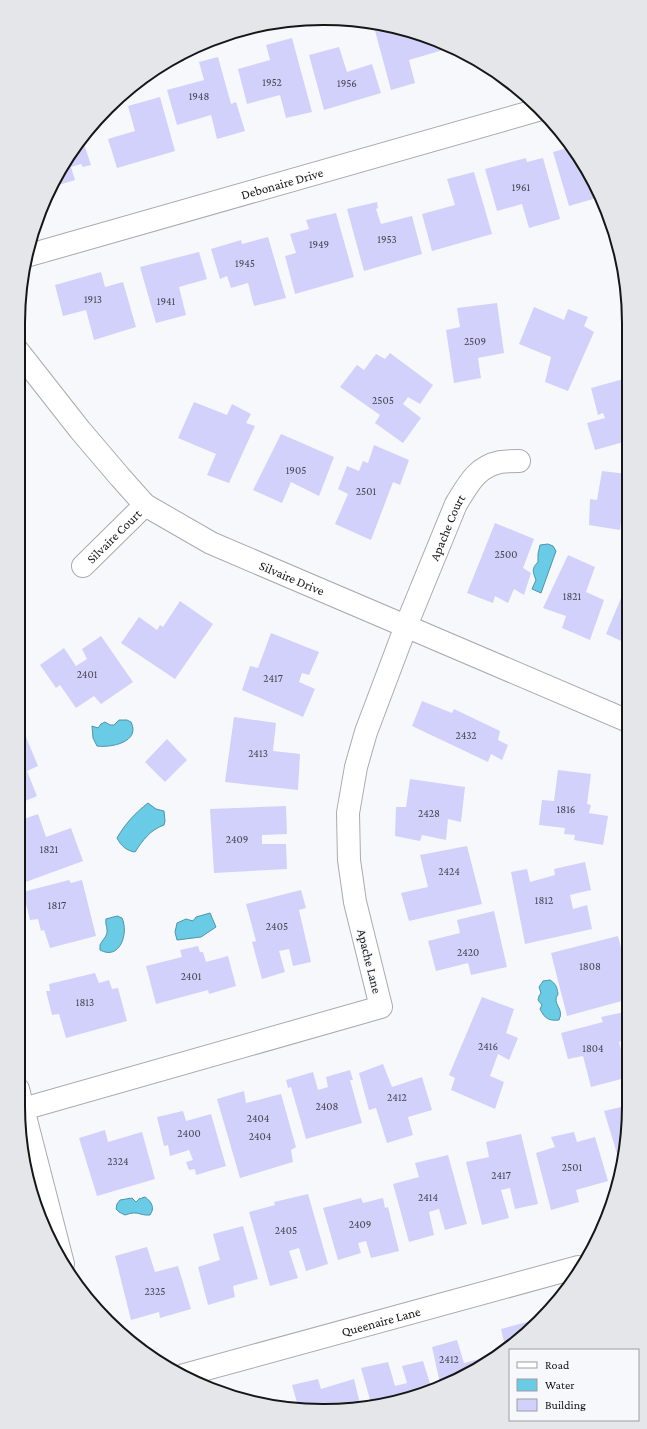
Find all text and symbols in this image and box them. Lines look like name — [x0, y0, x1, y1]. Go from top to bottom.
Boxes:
house number: 1952 — [262, 76, 282, 88]
house number: 1956 — [337, 77, 357, 89]
house number: 1948 — [189, 90, 209, 102]
street label: Debonaire Drive — [239, 165, 325, 202]
house number: 1961 — [512, 181, 531, 193]
house number: 1953 — [377, 233, 397, 245]
house number: 1949 — [309, 238, 329, 250]
house number: 1945 — [235, 257, 255, 269]
house number: 1913 — [84, 293, 102, 305]
house number: 1941 — [157, 295, 176, 307]
house number: 2509 — [464, 335, 486, 347]
house number: 2505 — [372, 394, 394, 406]
house number: 1905 — [286, 464, 306, 476]
house number: 2501 — [356, 485, 376, 497]
street label: Apache Court — [427, 491, 469, 563]
street label: Silvaire Court — [84, 506, 145, 566]
house number: 2500 — [495, 548, 517, 560]
street label: Silvaire Drive — [257, 558, 327, 599]
house number: 1821 — [563, 590, 582, 602]
house number: 2401 — [77, 668, 98, 680]
house number: 2417 — [263, 672, 283, 684]
house number: 2432 — [455, 729, 477, 741]
house number: 2413 — [248, 747, 268, 759]
house number: 1816 — [557, 803, 575, 815]
house number: 2428 — [418, 807, 440, 819]
house number: 2409 — [226, 833, 248, 845]
house number: 1821 — [40, 843, 59, 855]
house number: 2424 — [438, 865, 460, 877]
house number: 1812 — [535, 894, 553, 906]
house number: 1817 — [48, 899, 66, 911]
house number: 2405 — [266, 920, 288, 932]
street label: Apache Lane — [354, 927, 385, 995]
house number: 2420 — [457, 946, 479, 958]
house number: 1808 — [579, 960, 601, 972]
house number: 2401 — [181, 970, 202, 982]
house number: 1813 — [76, 996, 94, 1008]
house number: 2416 — [478, 1040, 498, 1052]
house number: 1804 — [582, 1042, 604, 1054]
house number: 2412 — [387, 1091, 407, 1103]
house number: 2408 — [316, 1100, 339, 1112]
house number: 2404 — [247, 1112, 270, 1124]
house number: 2400 — [177, 1127, 201, 1139]
house number: 2404 — [249, 1130, 272, 1142]
house number: 2324 — [107, 1155, 129, 1167]
house number: 2501 — [562, 1161, 582, 1173]
house number: 2417 — [491, 1169, 511, 1181]
house number: 2414 — [418, 1191, 438, 1203]
house number: 2409 — [349, 1218, 371, 1230]
house number: 2405 — [275, 1224, 297, 1236]
house number: 2325 — [145, 1285, 165, 1297]
street label: Queenaire Lane — [340, 1304, 422, 1340]
legend — [509, 1349, 639, 1421]
house number: 2412 — [439, 1353, 459, 1365]
text: Road — [545, 1358, 570, 1372]
text: Water — [545, 1378, 575, 1392]
text: Building — [545, 1398, 586, 1412]

